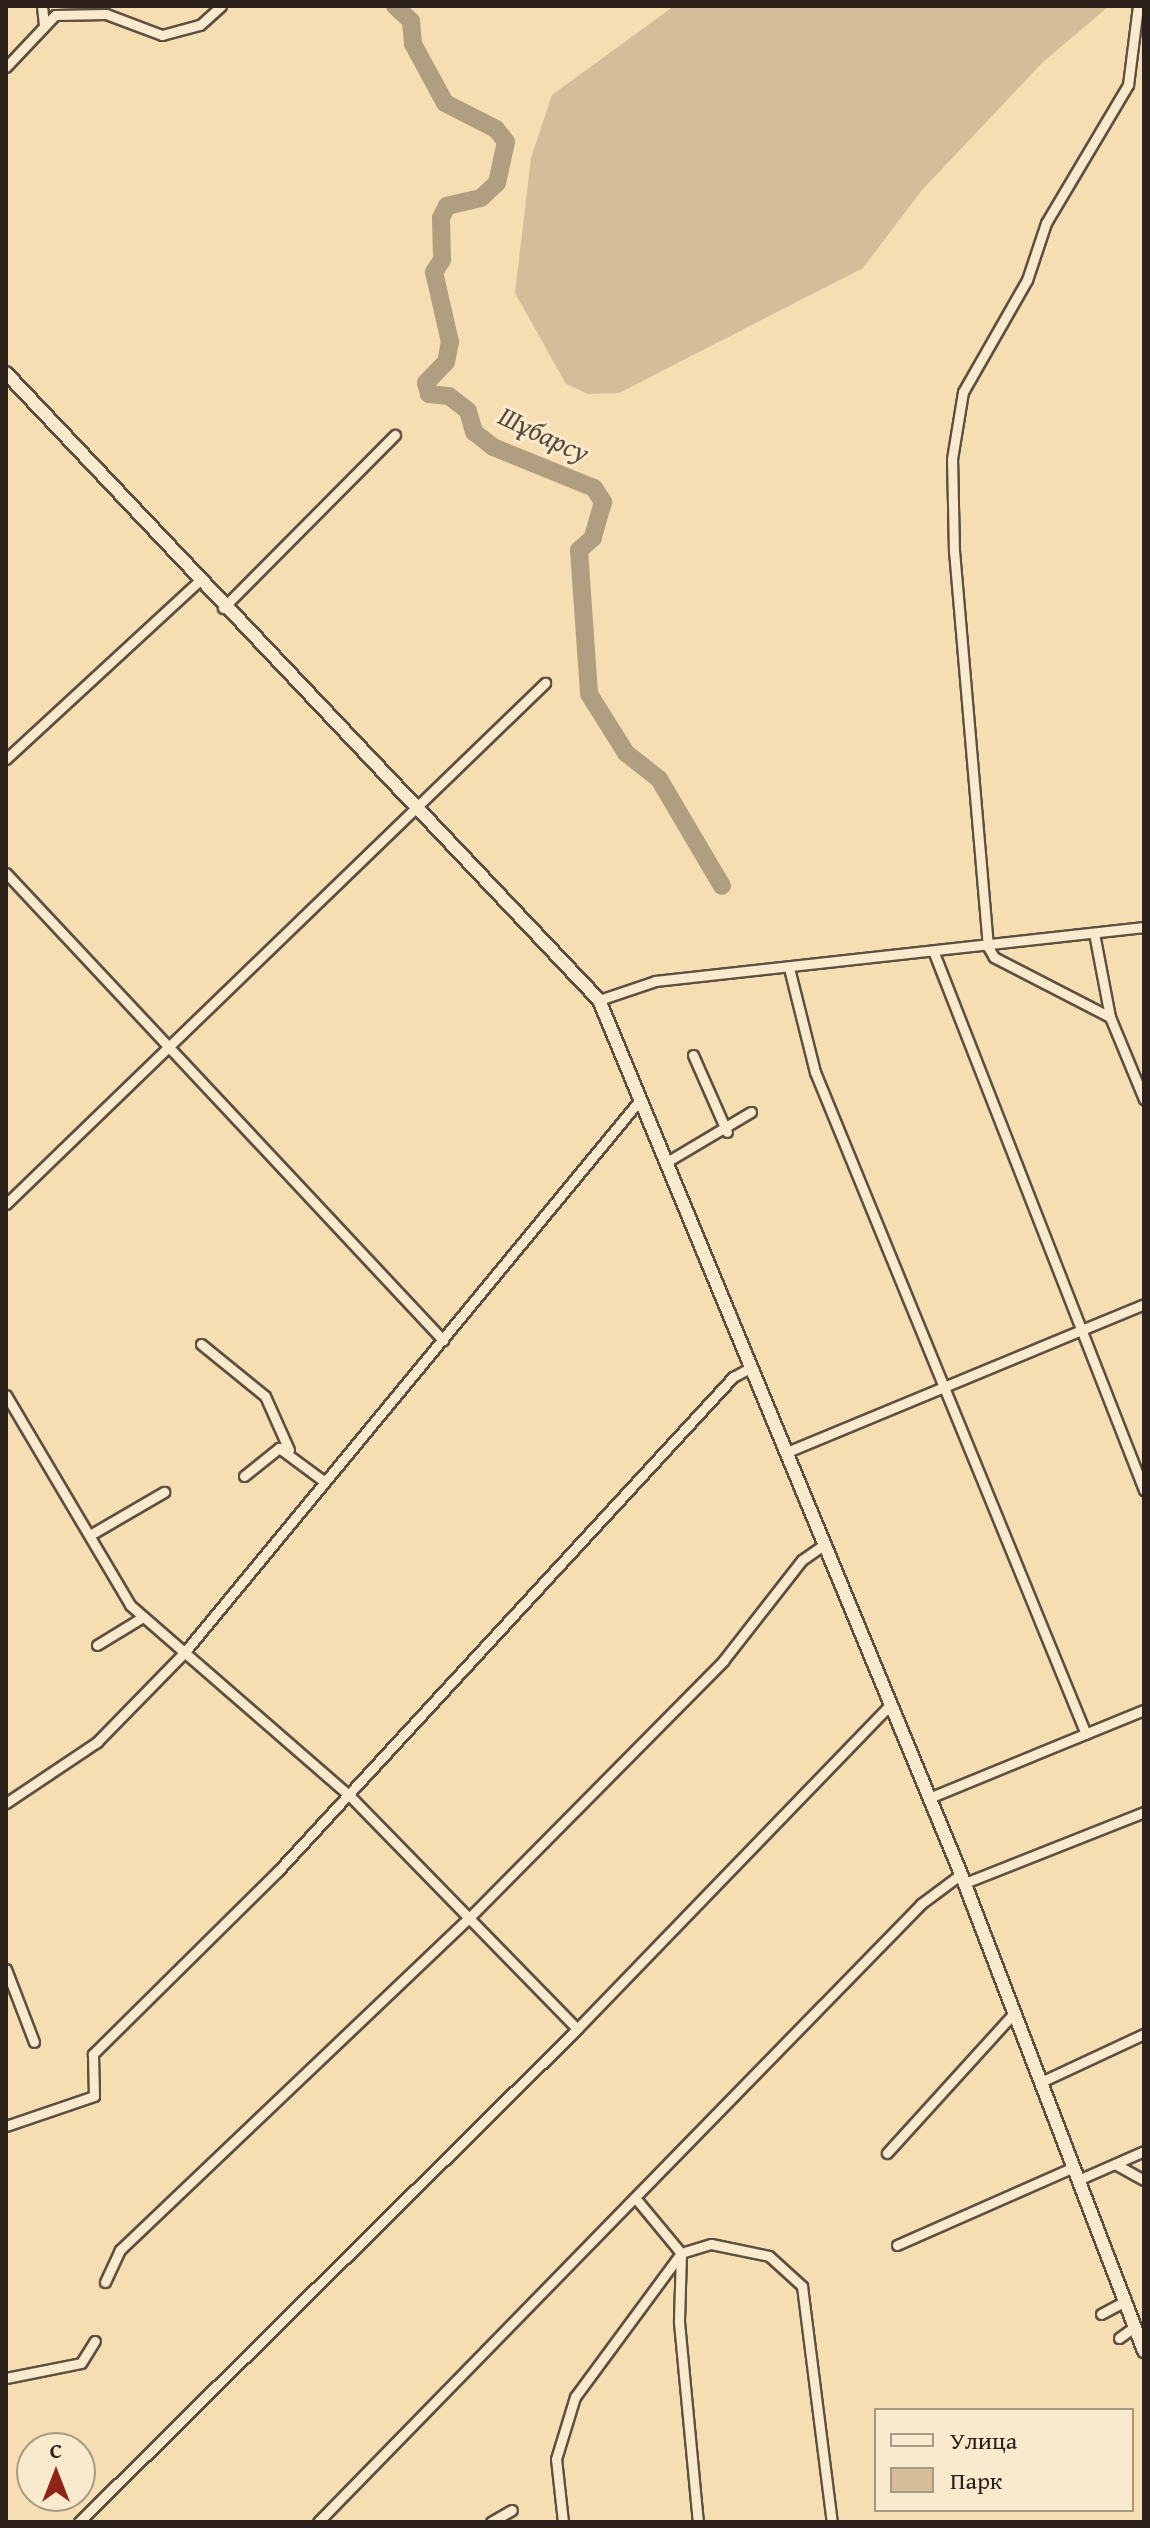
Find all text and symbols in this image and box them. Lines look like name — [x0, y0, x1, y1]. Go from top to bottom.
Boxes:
water label: Шұбарсу — [493, 398, 595, 470]
legend — [874, 2408, 1134, 2512]
text: Улица — [950, 2423, 1017, 2458]
north arrow — [16, 2432, 96, 2512]
text: С — [50, 2434, 62, 2466]
text: Парк — [950, 2463, 1002, 2498]

